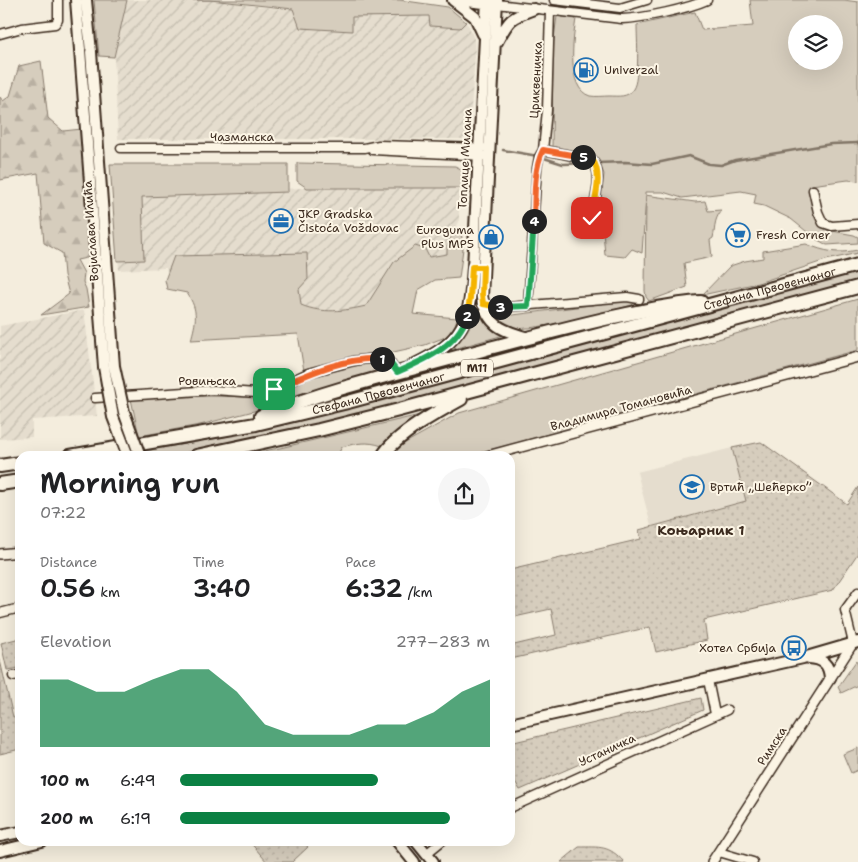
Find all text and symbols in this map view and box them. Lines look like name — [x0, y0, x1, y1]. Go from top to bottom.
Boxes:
map controls — [788, 15, 843, 70]
button: layers — [788, 15, 843, 70]
street label: Цриквеничка — [526, 40, 546, 119]
fuel station icon: Univerzal — [573, 57, 599, 83]
place label: Univerzal — [604, 62, 659, 78]
street label: Топлице Милана — [454, 108, 476, 210]
street label: Чазманска — [210, 129, 275, 145]
pin: 5 — [570, 144, 596, 170]
text: 5 — [579, 148, 588, 166]
street label: Војислава Илића — [79, 180, 103, 282]
pin — [571, 197, 613, 239]
icon: check — [578, 204, 606, 232]
place label: JKP Gradska Čistoća Voždovac — [298, 206, 399, 236]
office icon: JKP Gradska Čistoća Voždovac — [268, 208, 294, 234]
pin: 4 — [522, 208, 546, 234]
text: 4 — [530, 212, 539, 230]
place label: Euroguma Plus MP5 — [416, 222, 475, 252]
supermarket icon: Fresh Corner — [725, 222, 751, 248]
shop icon: Euroguma Plus MP5 — [478, 224, 504, 250]
place label: Fresh Corner — [756, 227, 830, 243]
street label: Стефана Првовенчаног — [702, 263, 839, 314]
pin: 3 — [488, 294, 512, 320]
text: 3 — [496, 298, 505, 316]
pin: 2 — [454, 304, 480, 328]
text: 2 — [463, 307, 472, 325]
pin: 1 — [370, 346, 394, 372]
text: 1 — [379, 350, 386, 368]
road number: M11 — [461, 359, 493, 376]
pin — [253, 368, 295, 410]
street label: Стефана Првовенчаног — [310, 368, 447, 418]
street label: Ровињска — [178, 373, 236, 389]
icon: arrive — [260, 375, 288, 403]
street label: Владимира Томановића — [549, 381, 694, 435]
text: Morning run — [40, 464, 220, 502]
button: share — [438, 468, 490, 520]
school or university icon: Вртић „Шећерко” — [679, 474, 705, 500]
place label: Вртић „Шећерко” — [710, 479, 811, 495]
text: 07:22 — [40, 502, 86, 523]
district label: Коњарник 1 — [657, 521, 745, 539]
text: Distance — [40, 553, 97, 571]
text: Time — [193, 553, 225, 571]
text: Pace — [345, 553, 376, 571]
text: 0.56 — [40, 571, 95, 605]
text: 3:40 — [193, 571, 251, 605]
text: 6:32 — [345, 571, 403, 605]
text: km — [95, 583, 120, 601]
text: /km — [403, 583, 433, 601]
text: Elevation — [40, 631, 112, 652]
text: 277–283 m — [396, 631, 490, 652]
bus stop icon: Хотел Србија — [781, 635, 807, 661]
place label: Хотел Србија — [699, 640, 777, 656]
street label: Римска — [754, 723, 791, 769]
street label: Устаничка — [576, 730, 638, 770]
text: 100 m — [40, 770, 89, 791]
text: 6:49 — [120, 770, 156, 791]
text: 200 m — [40, 808, 93, 829]
text: 6:19 — [120, 808, 151, 829]

